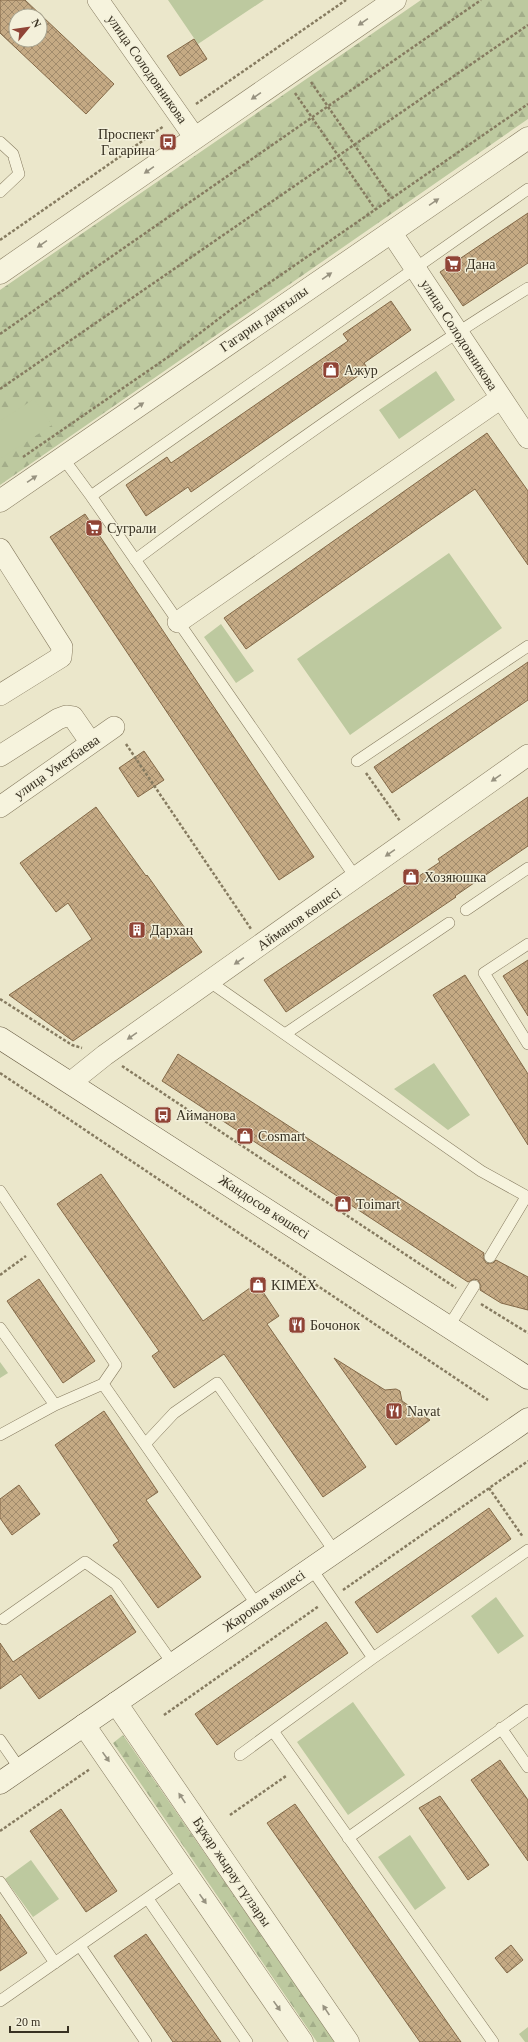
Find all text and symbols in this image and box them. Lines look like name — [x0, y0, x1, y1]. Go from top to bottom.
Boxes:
north arrow — [8, 8, 48, 48]
street label: улица Солодовникова — [104, 12, 191, 127]
text: N — [30, 17, 44, 30]
one-way arrow — [357, 18, 368, 26]
one-way arrow — [250, 92, 261, 100]
place label: Проспект Гагарина — [98, 127, 156, 158]
bus stop icon: Проспект Гагарина — [158, 132, 178, 152]
one-way arrow — [143, 166, 154, 174]
one-way arrow — [429, 198, 439, 206]
one-way arrow — [37, 240, 47, 248]
supermarket icon: Дана — [443, 254, 463, 274]
place label: Дана — [466, 257, 496, 272]
one-way arrow — [322, 272, 332, 280]
street label: улица Солодовникова — [418, 277, 501, 394]
street label: Гагарин даңғылы — [217, 283, 311, 355]
shop icon: Ажур — [321, 360, 341, 380]
place label: Ажур — [344, 363, 378, 378]
one-way arrow — [134, 402, 145, 409]
one-way arrow — [27, 475, 38, 483]
supermarket icon: Суграли — [84, 518, 104, 538]
place label: Суграли — [107, 521, 157, 536]
street label: улица Уметбаева — [12, 732, 103, 802]
one-way arrow — [491, 774, 502, 782]
one-way arrow — [385, 849, 396, 857]
shop icon: Хозяюшка — [401, 867, 421, 887]
place label: Хозяюшка — [424, 870, 487, 885]
street label: Айманов көшесі — [254, 885, 344, 953]
building icon: Дархан — [127, 920, 147, 940]
place label: Дархан — [150, 923, 194, 938]
one-way arrow — [233, 957, 244, 965]
one-way arrow — [127, 1032, 138, 1040]
bus stop icon: Айманова — [153, 1105, 173, 1125]
place label: Айманова — [176, 1108, 236, 1123]
shop icon: Cosmart — [235, 1126, 255, 1146]
place label: Cosmart — [258, 1129, 306, 1144]
street label: Жандосов көшесі — [216, 1172, 312, 1242]
shop icon: Toimart — [333, 1194, 353, 1214]
place label: Toimart — [356, 1197, 400, 1212]
shop icon: KIMEX — [248, 1275, 268, 1295]
place label: KIMEX — [271, 1278, 317, 1293]
restaurant icon: Бочонок — [287, 1315, 307, 1335]
place label: Бочонок — [310, 1318, 360, 1333]
restaurant icon: Navat — [384, 1401, 404, 1421]
place label: Navat — [407, 1404, 441, 1419]
street label: Жароков көшесі — [220, 1567, 308, 1635]
one-way arrow — [102, 1752, 110, 1762]
one-way arrow — [178, 1792, 185, 1804]
street label: Бұқар жырау гүлзары — [190, 1815, 274, 1930]
one-way arrow — [199, 1894, 207, 1904]
one-way arrow — [273, 2001, 281, 2011]
one-way arrow — [322, 2005, 330, 2015]
scale bar — [10, 2008, 68, 2034]
text: 20 m — [16, 2015, 41, 2029]

